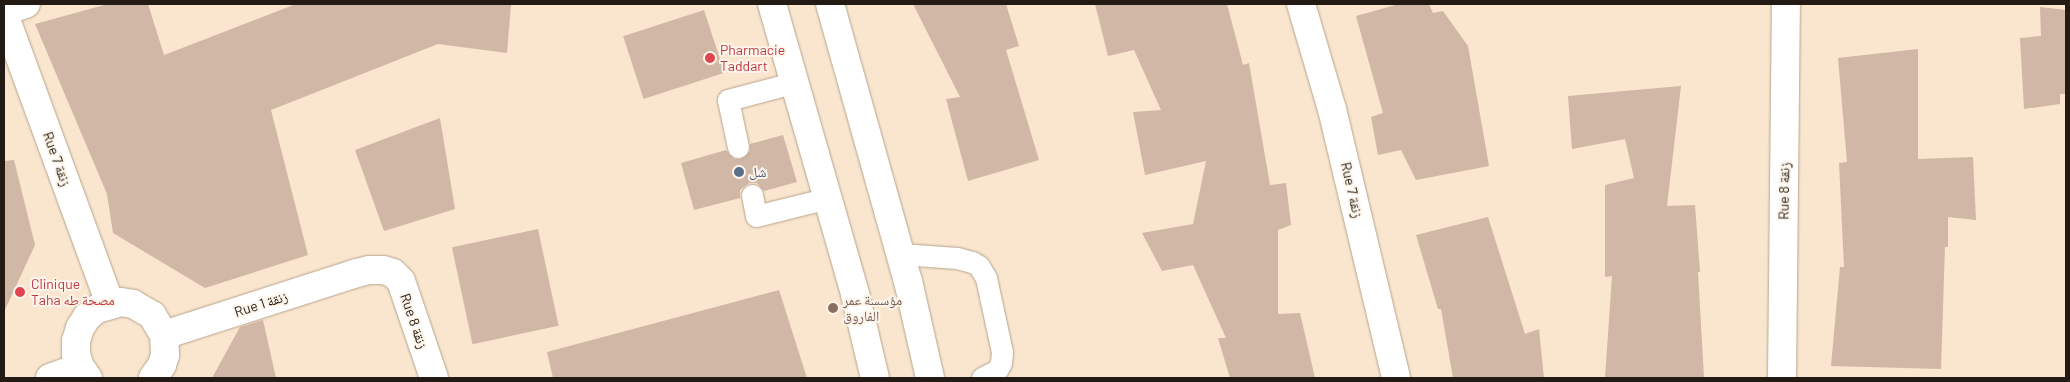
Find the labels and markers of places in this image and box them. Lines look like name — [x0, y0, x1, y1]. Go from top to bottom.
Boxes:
place label: Pharmacie Taddart — [720, 42, 785, 74]
marker: Pharmacie Taddart — [704, 52, 716, 64]
place label: شل — [749, 164, 766, 180]
marker: شل — [733, 166, 745, 178]
place label: Clinique Taha مصحة طه — [31, 276, 115, 308]
marker: Clinique Taha مصحة طه — [13, 285, 27, 299]
place label: مؤسسة عمر الفاروق — [843, 292, 902, 324]
marker: مؤسسة عمر الفاروق — [827, 302, 839, 314]

